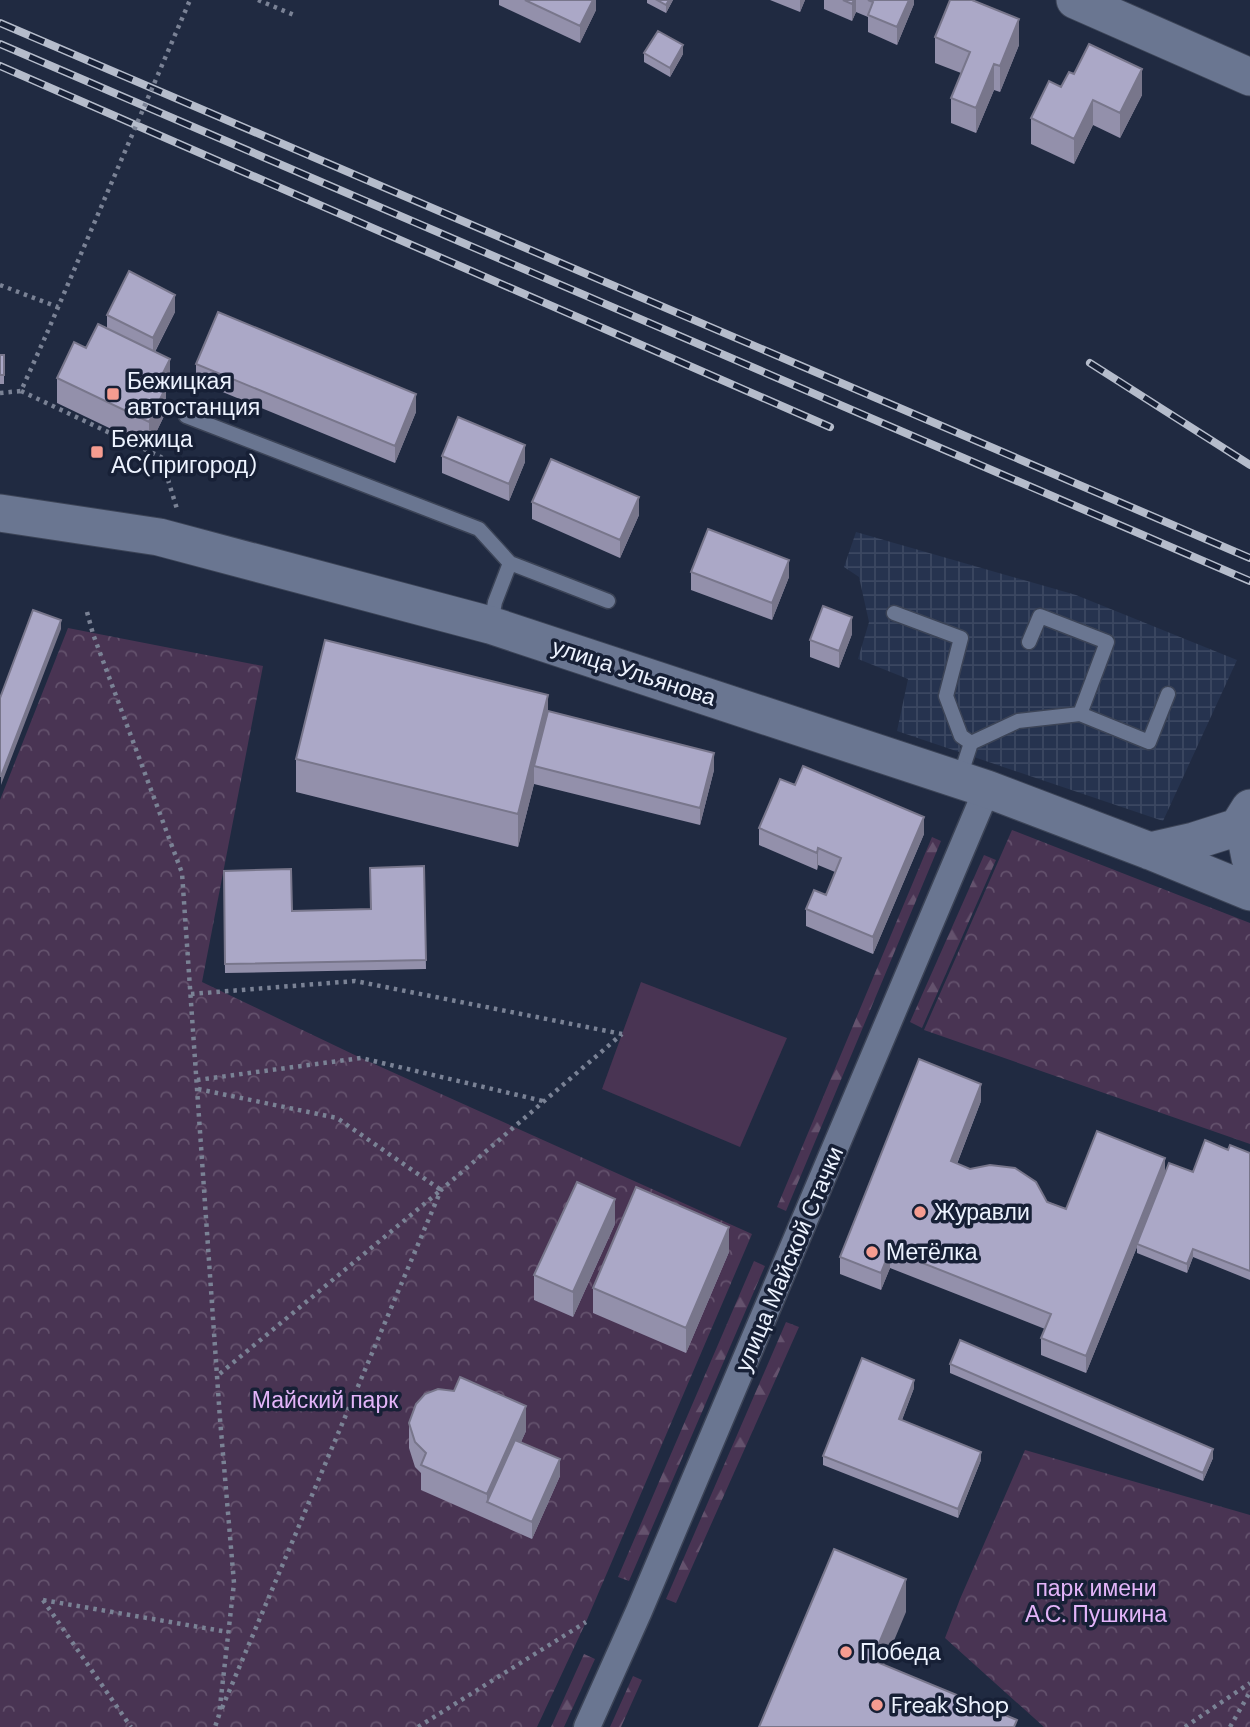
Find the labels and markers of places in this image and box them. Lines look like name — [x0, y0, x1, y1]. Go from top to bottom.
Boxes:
place label: Бежицкая автостанция — [127, 366, 260, 422]
marker: Бежицкая автостанция — [105, 386, 121, 402]
place label: Бежица АС(пригород) — [111, 424, 257, 480]
marker: Бежица АС(пригород) — [89, 444, 105, 460]
place label: Журавли — [934, 1197, 1030, 1227]
marker: Журавли — [912, 1204, 928, 1220]
place label: Метёлка — [886, 1237, 978, 1267]
marker: Метёлка — [864, 1244, 880, 1260]
place label: Победа — [860, 1637, 941, 1667]
marker: Победа — [838, 1644, 854, 1660]
place label: Freak Shop — [891, 1690, 1009, 1720]
marker: Freak Shop — [869, 1697, 885, 1713]

